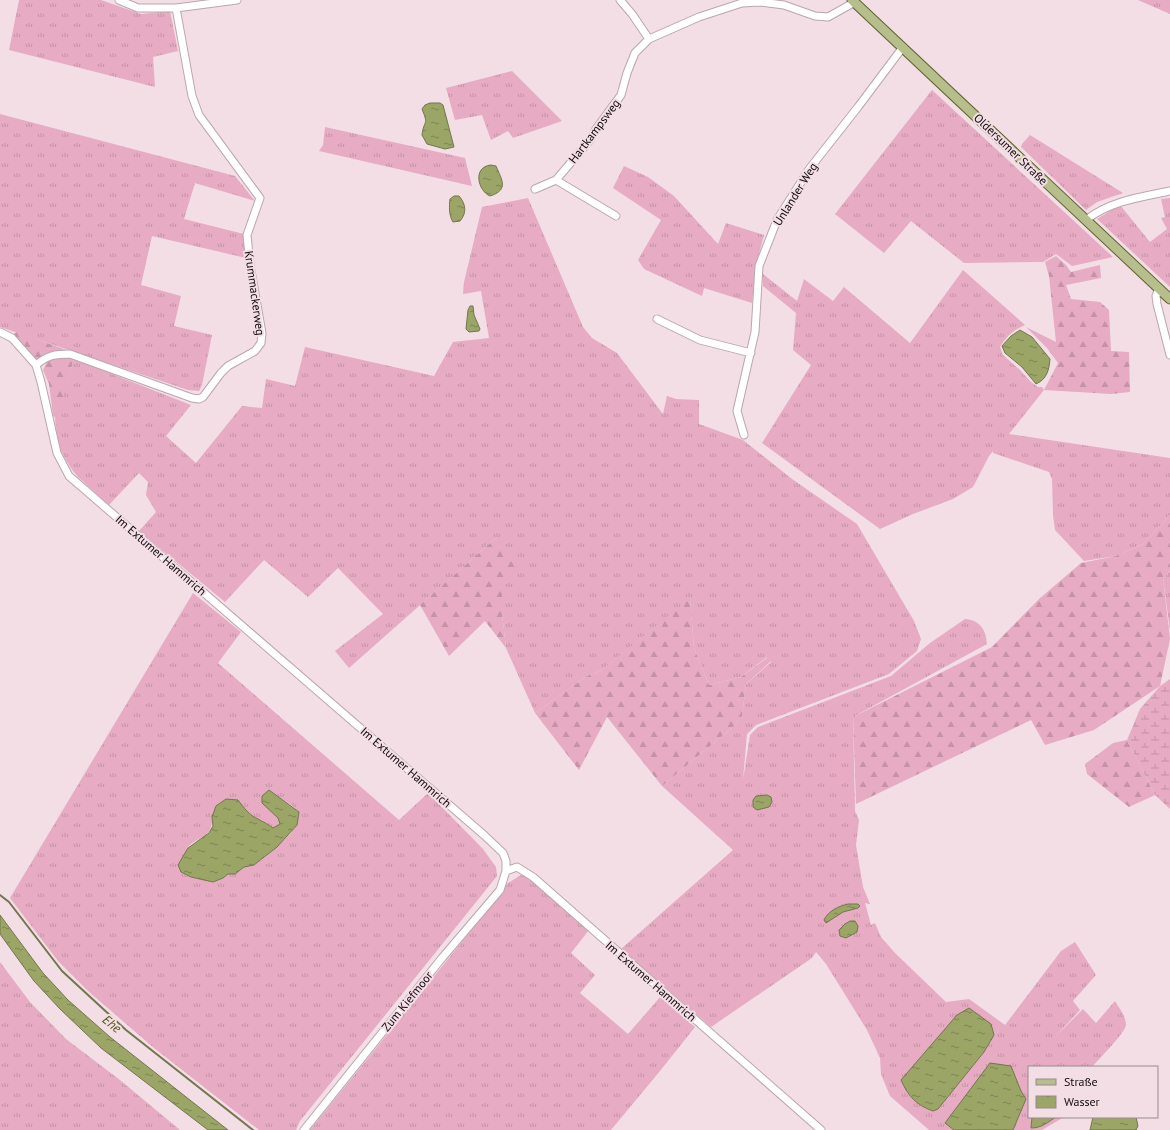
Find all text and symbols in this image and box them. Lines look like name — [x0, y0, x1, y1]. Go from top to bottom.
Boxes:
street label: Hartkampsweg — [565, 96, 623, 166]
street label: Oldersumer Straße — [971, 110, 1051, 188]
street label: Unlander Weg — [770, 160, 820, 228]
street label: Krummackerweg — [242, 250, 268, 336]
street label: Im Extumer Hammrich — [112, 511, 210, 599]
street label: Im Extumer Hammrich — [357, 723, 455, 811]
street label: Im Extumer Hammrich — [602, 937, 700, 1025]
street label: Zum Kiefmoor — [378, 968, 436, 1034]
water label: Ehe — [99, 1011, 125, 1037]
legend — [1028, 1066, 1158, 1118]
text: Straße — [1064, 1074, 1098, 1089]
text: Wasser — [1064, 1094, 1100, 1109]

